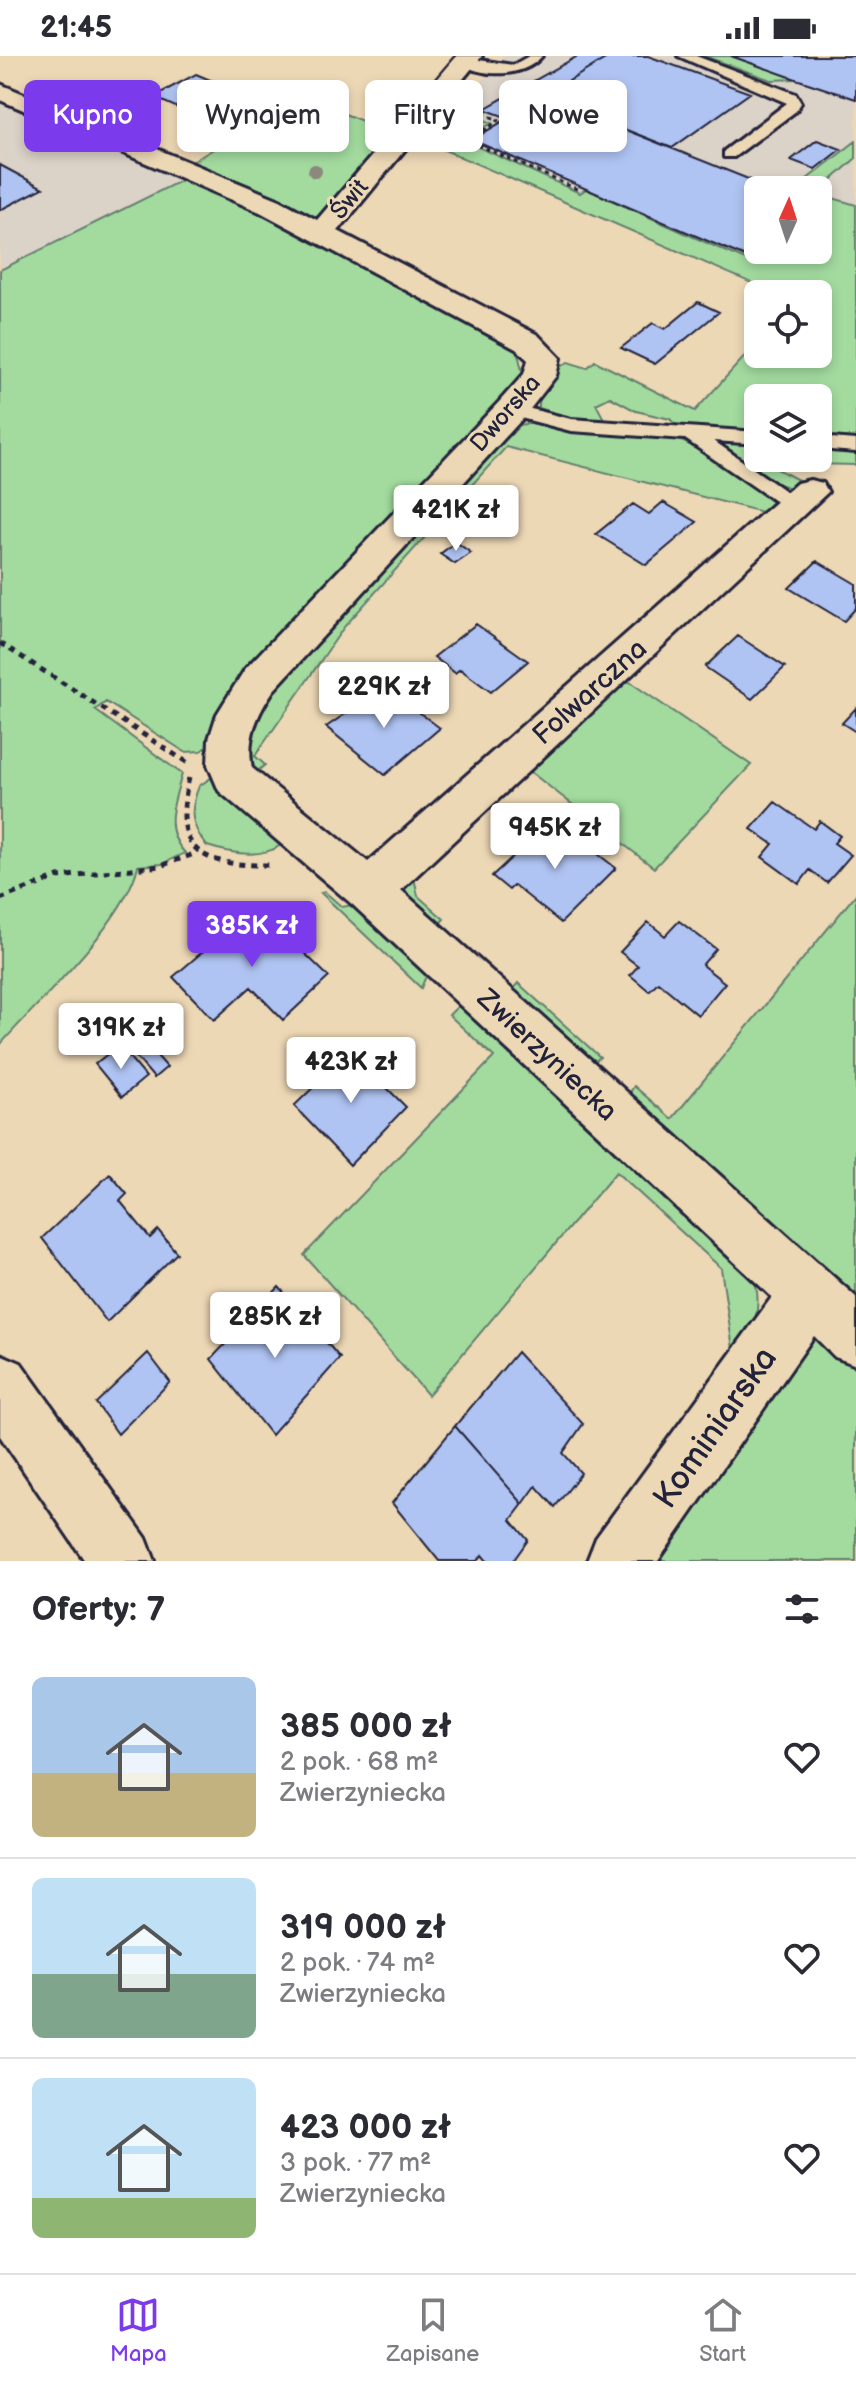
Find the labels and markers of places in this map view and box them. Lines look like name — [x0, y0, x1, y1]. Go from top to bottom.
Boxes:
pin: 421K zł — [382, 485, 530, 553]
pin: 229K zł — [310, 662, 458, 730]
pin: 945K zł — [481, 803, 629, 871]
pin: 385K zł — [178, 901, 326, 969]
pin: 319K zł — [47, 1003, 195, 1071]
pin: 423K zł — [277, 1037, 425, 1105]
pin: 285K zł — [201, 1292, 349, 1360]

